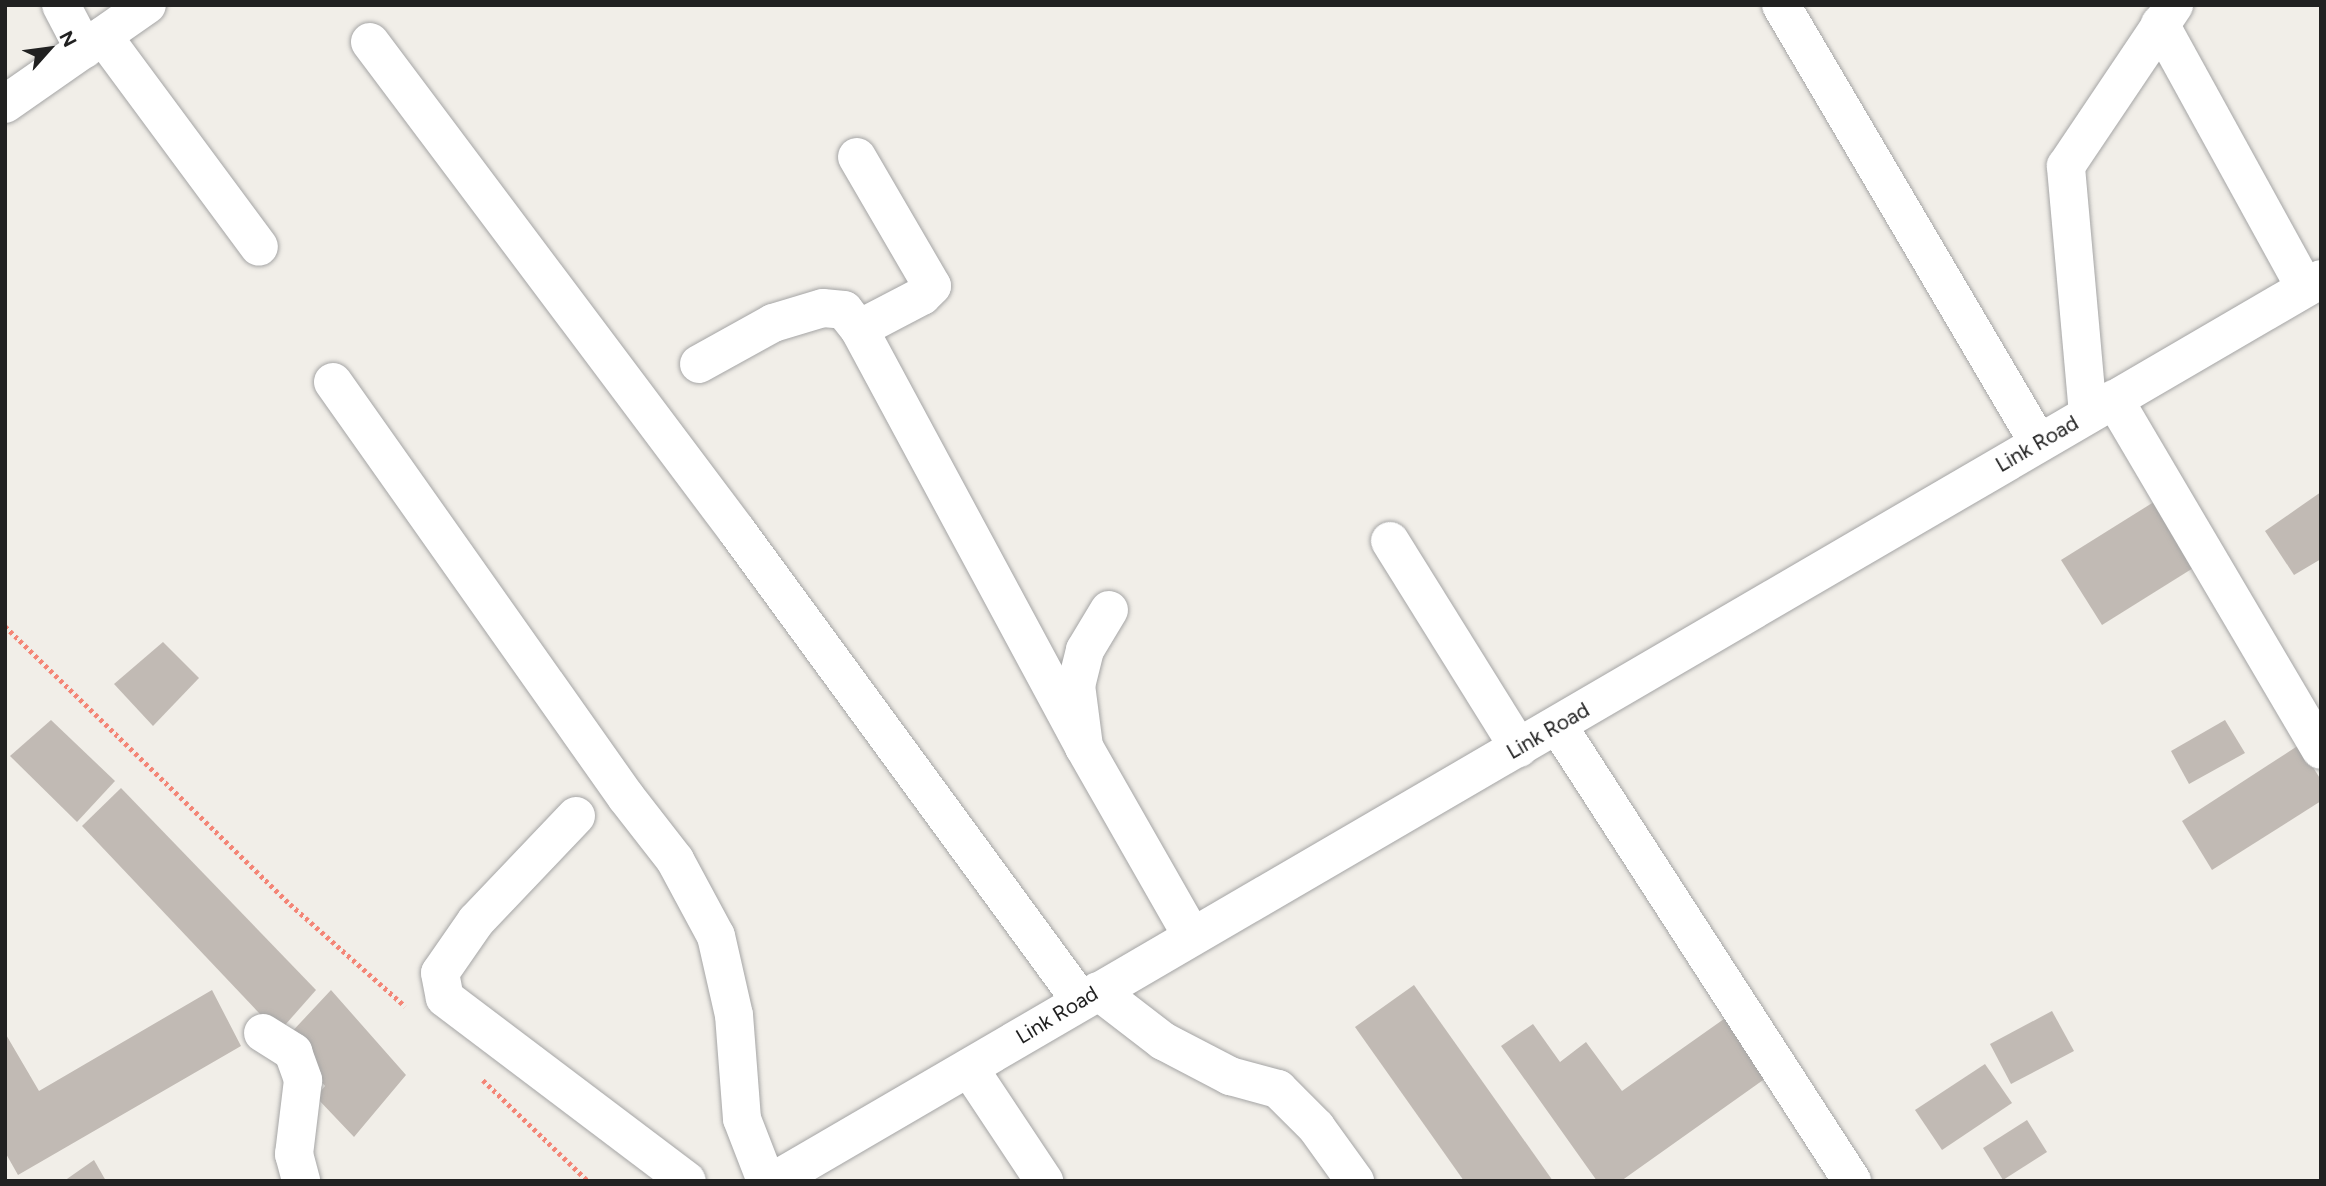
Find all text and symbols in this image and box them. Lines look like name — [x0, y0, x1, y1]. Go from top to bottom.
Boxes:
north arrow — [14, 14, 84, 84]
text: N — [54, 27, 82, 51]
street label: Link Road — [1991, 410, 2083, 478]
street label: Link Road — [1502, 697, 1594, 765]
street label: Link Road — [1011, 981, 1103, 1049]

